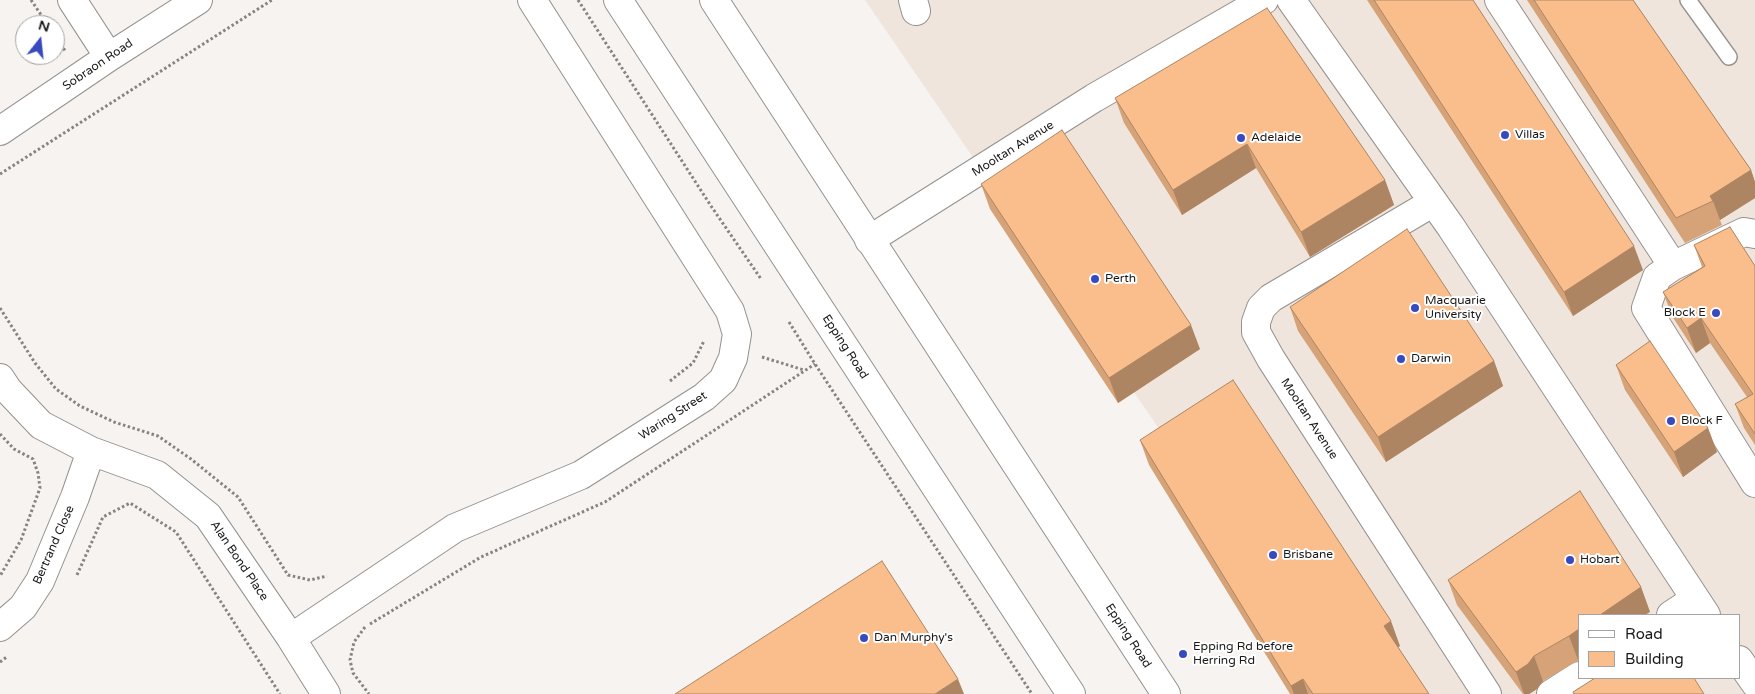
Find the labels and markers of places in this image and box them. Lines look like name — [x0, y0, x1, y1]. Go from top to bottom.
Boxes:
place label: Villas — [1515, 128, 1545, 142]
marker: Villas — [1499, 129, 1511, 141]
place label: Adelaide — [1251, 131, 1301, 145]
marker: Adelaide — [1235, 132, 1247, 144]
place label: Perth — [1105, 272, 1136, 286]
marker: Perth — [1089, 273, 1101, 285]
place label: Macquarie University — [1425, 294, 1486, 322]
marker: Macquarie University — [1409, 302, 1421, 314]
place label: Block E — [1664, 306, 1706, 320]
marker: Block E — [1710, 307, 1722, 319]
place label: Darwin — [1411, 352, 1451, 366]
marker: Darwin — [1395, 353, 1407, 365]
place label: Block F — [1681, 414, 1723, 428]
marker: Block F — [1665, 415, 1677, 427]
place label: Brisbane — [1283, 548, 1333, 562]
marker: Brisbane — [1267, 549, 1279, 561]
place label: Hobart — [1580, 553, 1620, 567]
marker: Hobart — [1564, 554, 1576, 566]
place label: Dan Murphy's — [874, 631, 953, 645]
marker: Dan Murphy's — [858, 632, 870, 644]
place label: Epping Rd before Herring Rd — [1193, 640, 1293, 668]
marker: Epping Rd before Herring Rd — [1177, 648, 1189, 660]

